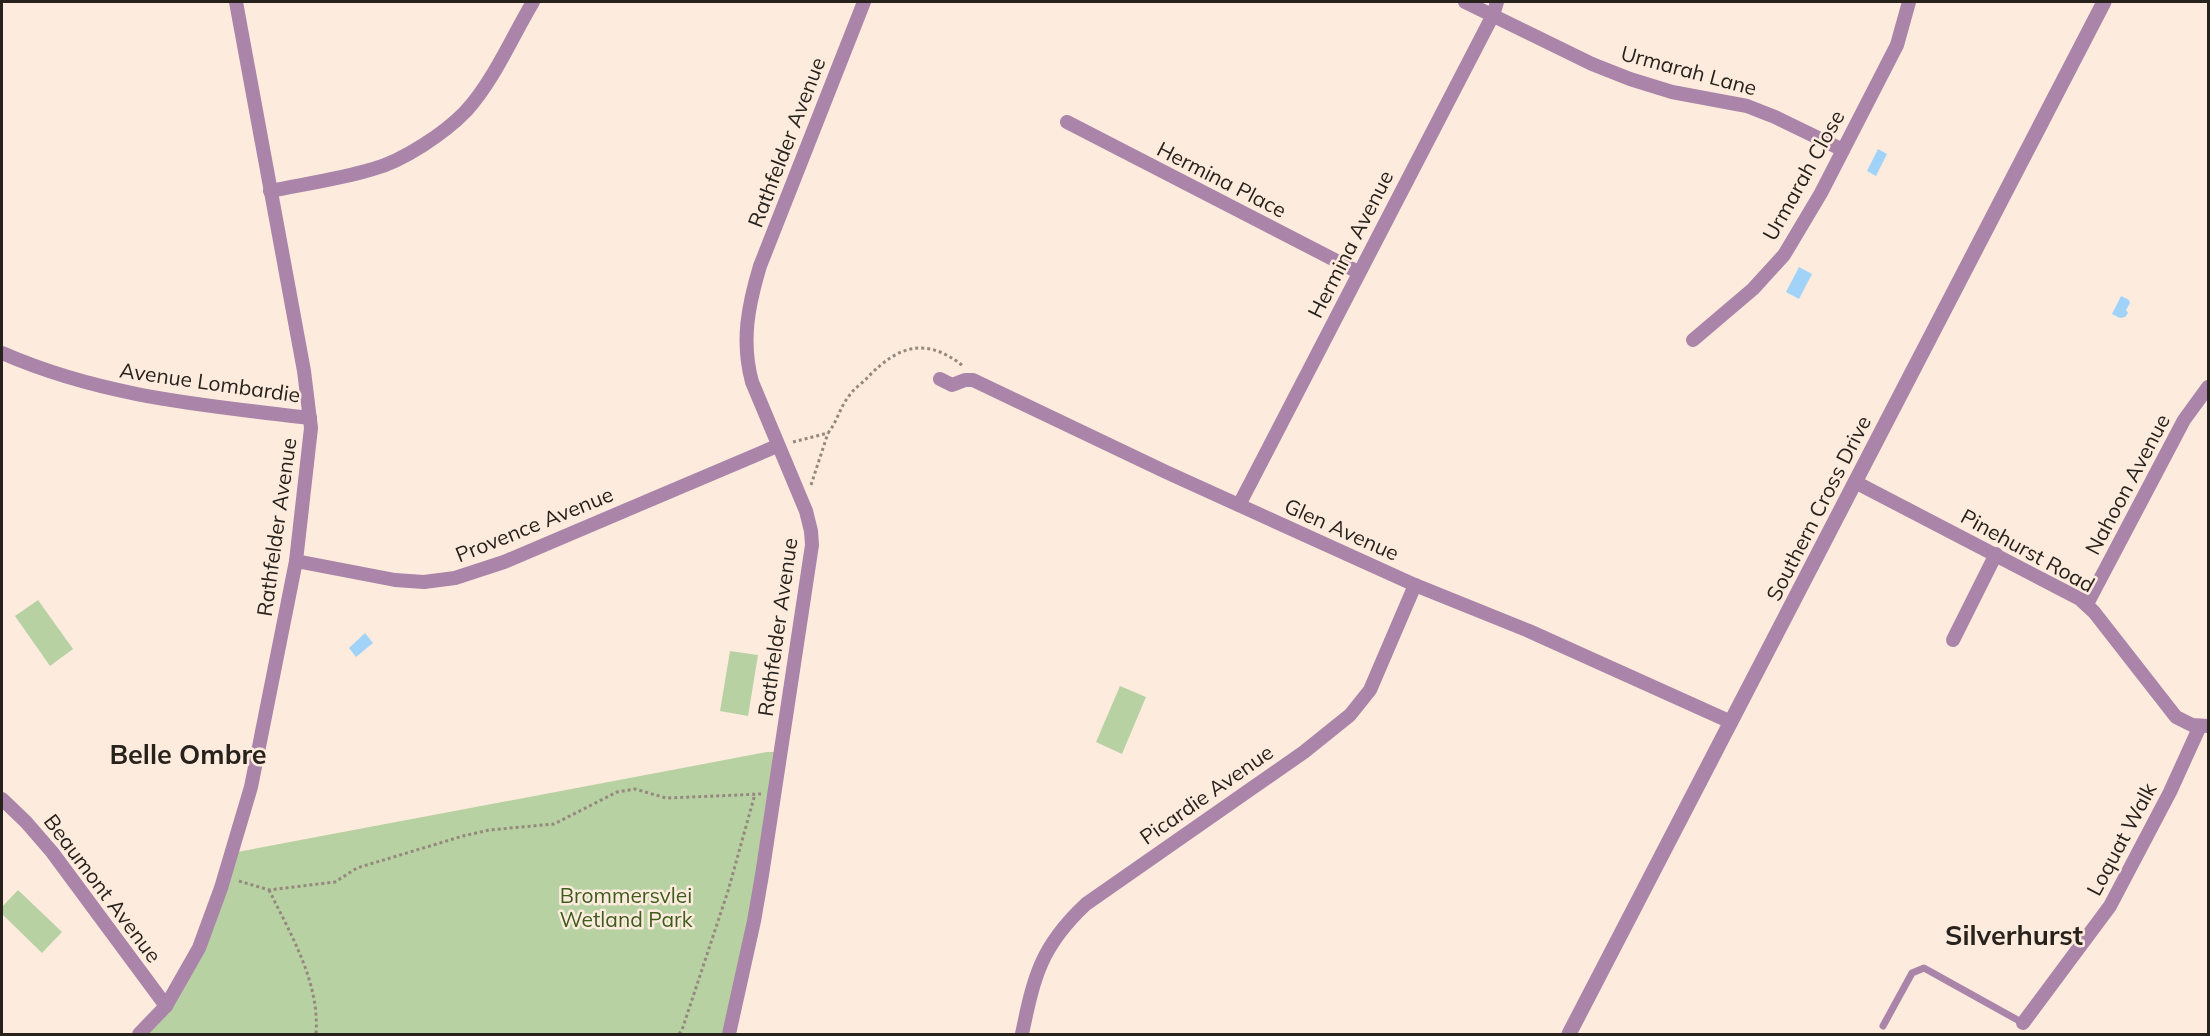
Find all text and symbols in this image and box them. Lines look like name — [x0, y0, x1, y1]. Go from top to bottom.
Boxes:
street label: Urmarah Lane — [1618, 39, 1760, 101]
street label: Rathfelder Avenue — [742, 53, 830, 231]
street label: Urmarah Close — [1756, 105, 1850, 245]
street label: Hermina Place — [1153, 135, 1291, 223]
street label: Hermina Avenue — [1302, 166, 1398, 322]
street label: Avenue Lombardie — [118, 356, 302, 408]
street label: Nahoon Avenue — [2079, 409, 2175, 559]
street label: Southern Cross Drive — [1760, 411, 1876, 605]
street label: Rathfelder Avenue — [251, 436, 301, 618]
street label: Provence Avenue — [451, 481, 617, 567]
street label: Glen Avenue — [1281, 492, 1403, 566]
street label: Pinehurst Road — [1957, 503, 2099, 597]
street label: Rathfelder Avenue — [752, 536, 802, 718]
district label: Belle Ombre — [109, 737, 267, 771]
street label: Picardie Avenue — [1134, 738, 1278, 850]
street label: Loquat Walk — [2080, 778, 2162, 900]
street label: Beaumont Avenue — [39, 809, 167, 967]
park label: Brommersvlei Wetland Park — [559, 882, 693, 932]
district label: Silverhurst — [1945, 918, 2083, 952]

